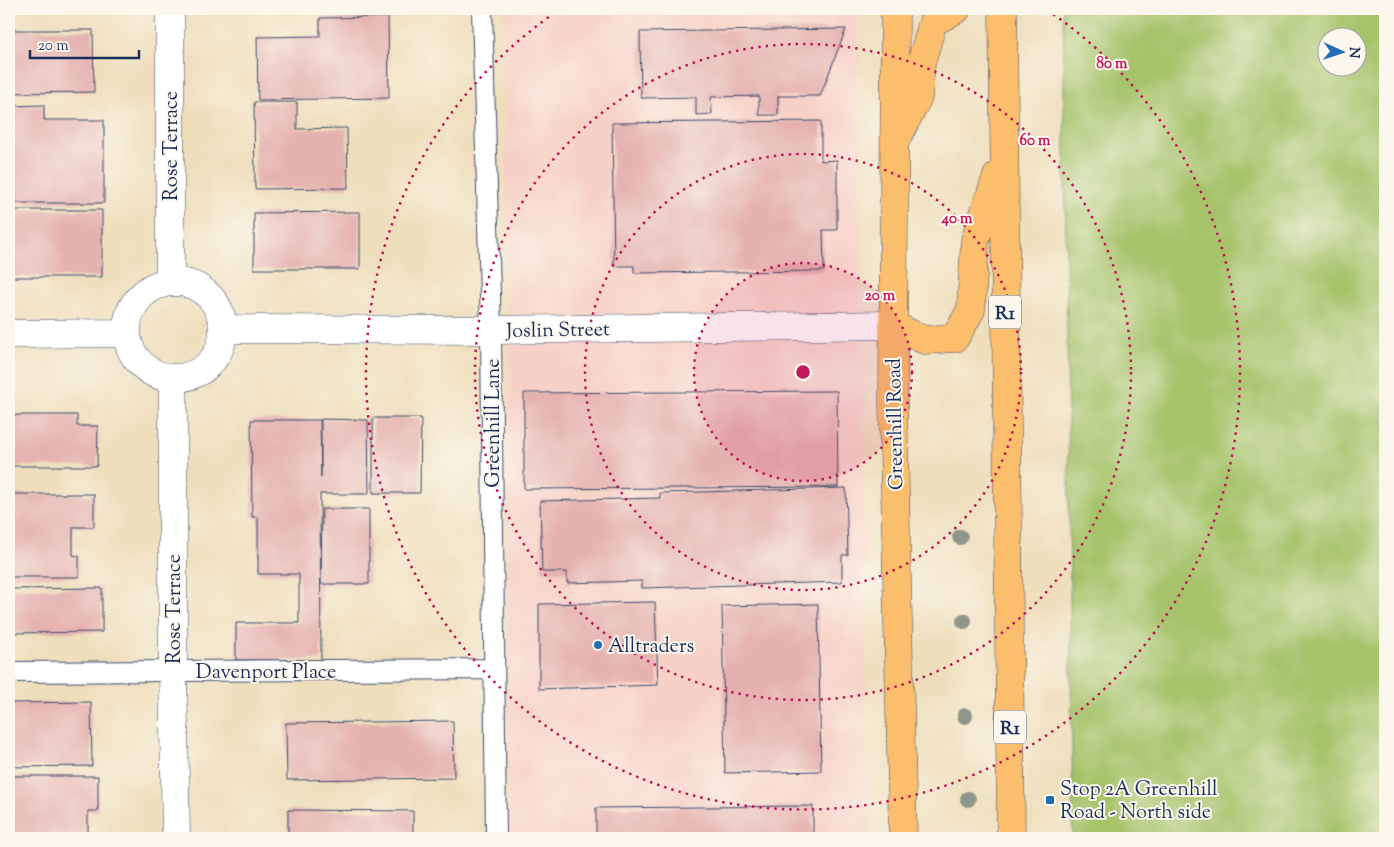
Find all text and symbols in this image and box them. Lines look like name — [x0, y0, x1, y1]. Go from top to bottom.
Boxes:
scale bar — [30, 28, 139, 60]
north arrow — [1316, 28, 1366, 78]
text: 20 m — [38, 36, 69, 57]
text: N — [1343, 46, 1363, 59]
text: 80 m — [1096, 54, 1128, 75]
street label: Rose Terrace — [158, 91, 187, 201]
text: 60 m — [1020, 131, 1051, 152]
text: 40 m — [941, 209, 973, 230]
text: 20 m — [865, 286, 896, 307]
road number: R1 — [989, 296, 1021, 328]
street label: Joslin Street — [505, 316, 610, 347]
street label: Greenhill Lane — [480, 358, 509, 488]
street label: Greenhill Road — [881, 358, 912, 490]
centre of rings — [794, 363, 812, 381]
street label: Rose Terrace — [161, 554, 190, 664]
place label: Alltraders — [608, 633, 694, 662]
marker: Alltraders — [592, 639, 604, 651]
street label: Davenport Place — [196, 659, 336, 688]
road number: R1 — [994, 710, 1026, 744]
place label: Stop 2A Greenhill Road - North side — [1060, 776, 1218, 828]
marker: Stop 2A Greenhill Road - North side — [1044, 794, 1056, 806]

